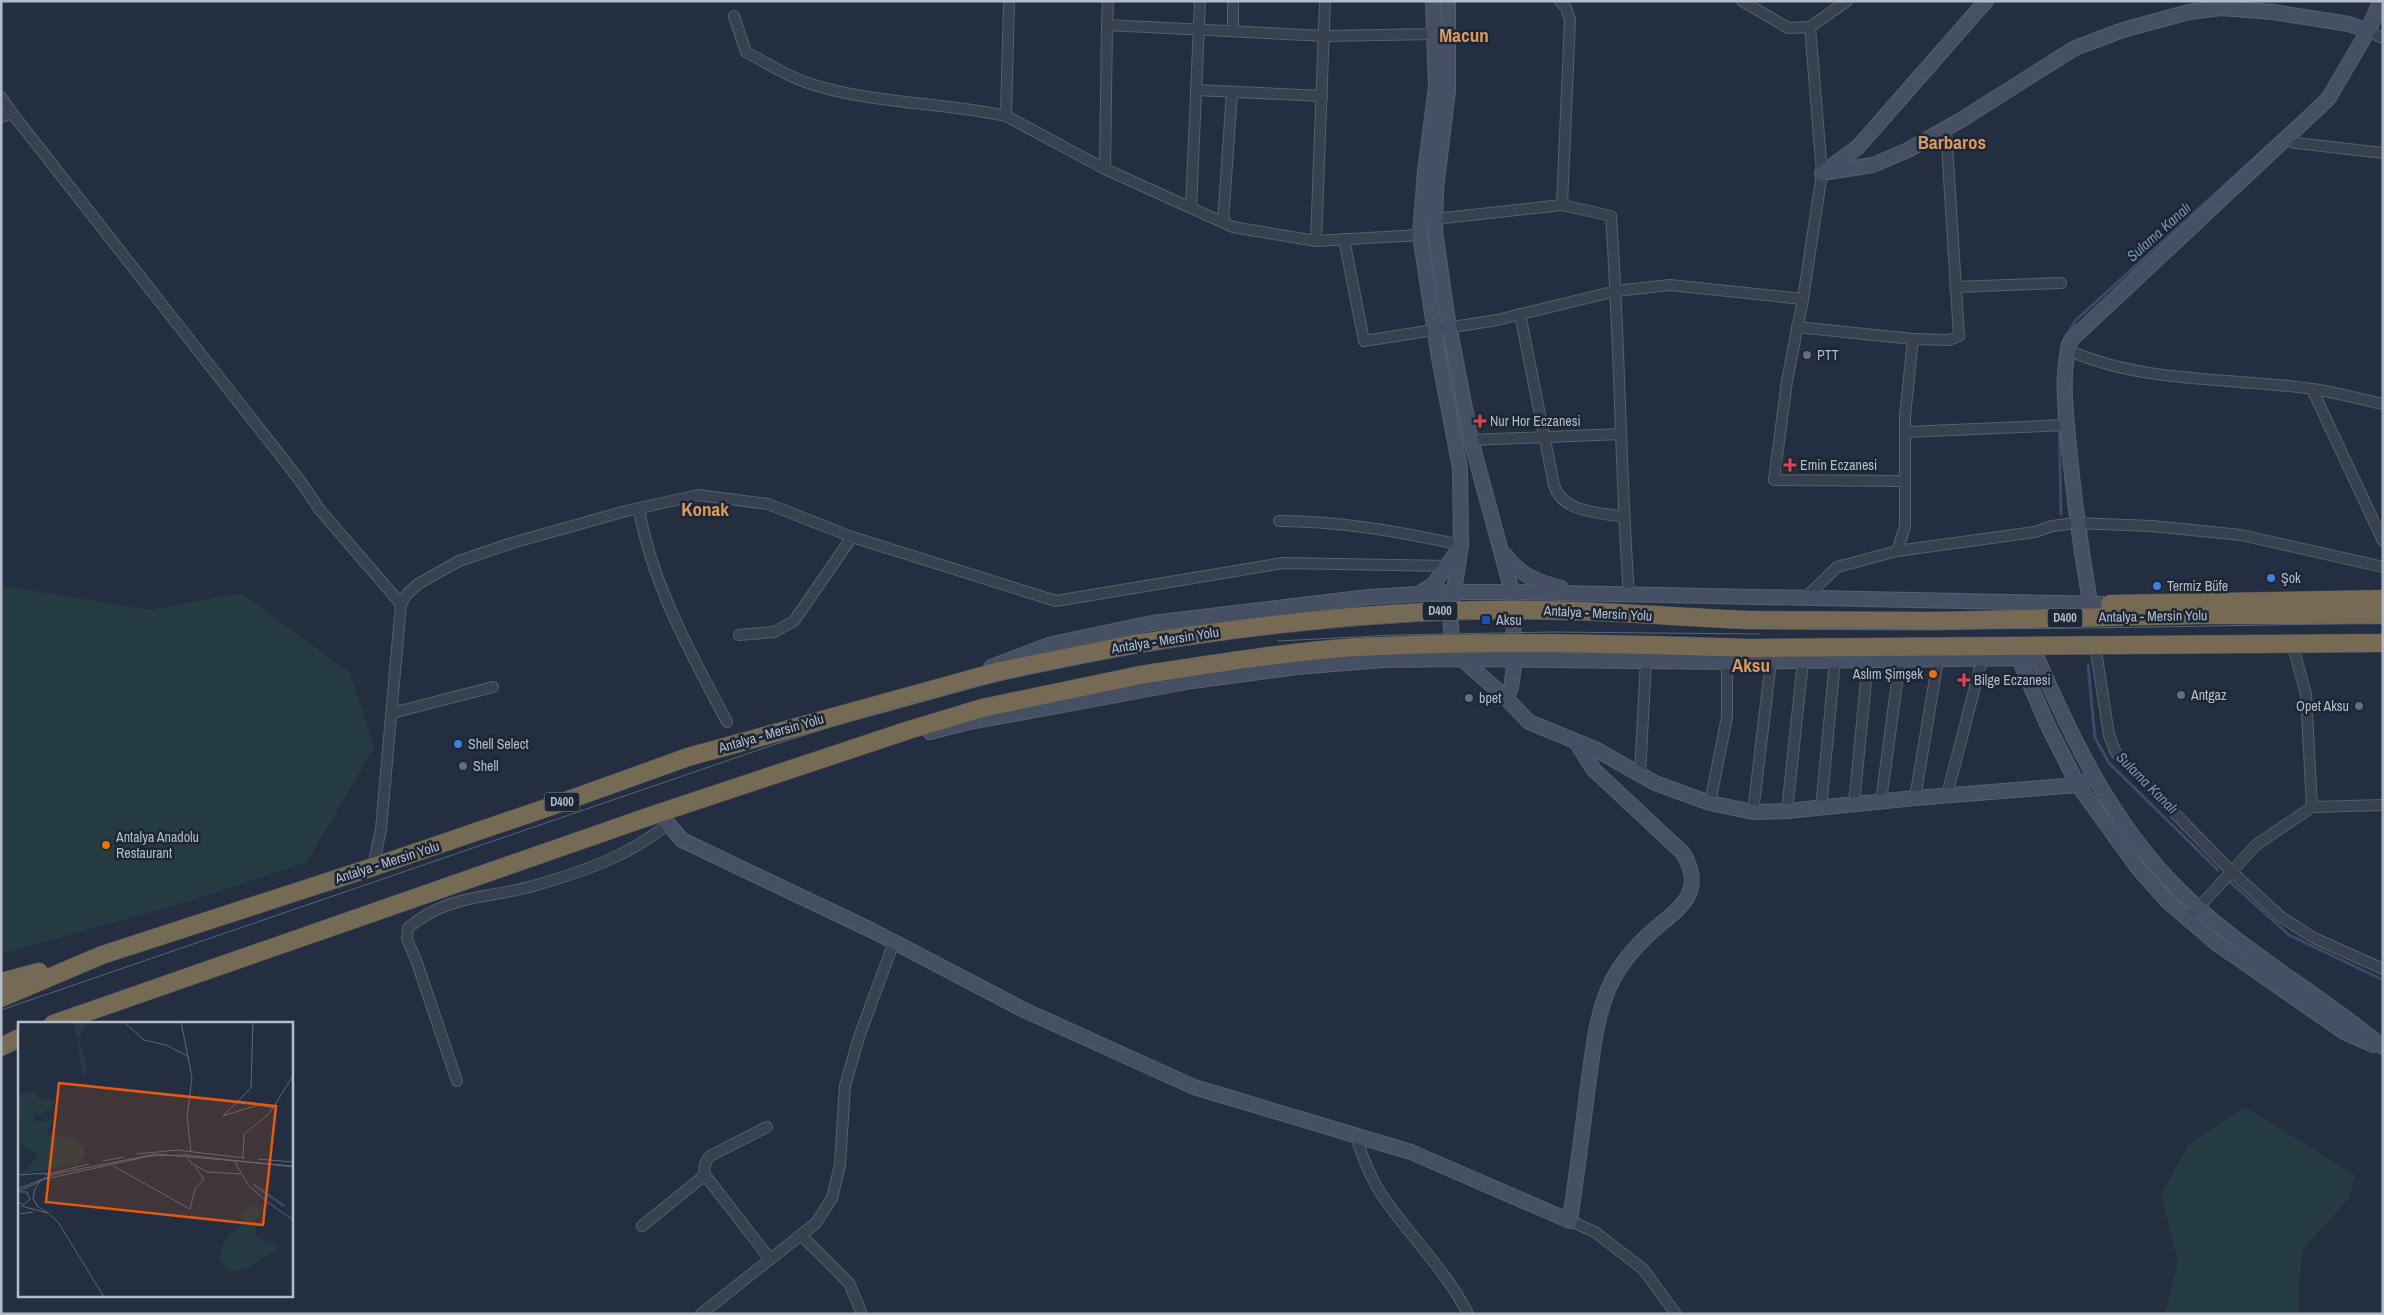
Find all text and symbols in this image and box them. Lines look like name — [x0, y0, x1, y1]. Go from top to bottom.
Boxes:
district label: Macun — [1439, 22, 1489, 48]
district label: Barbaros — [1918, 129, 1986, 155]
water label: Sulama Kanalı — [2122, 197, 2195, 266]
place label: PTT — [1817, 346, 1839, 364]
marker: PTT — [1801, 349, 1813, 361]
place label: Nur Hor Eczanesi — [1490, 412, 1581, 430]
marker: Nur Hor Eczanesi — [1474, 415, 1486, 427]
place label: Emin Eczanesi — [1800, 456, 1877, 474]
marker: Emin Eczanesi — [1784, 459, 1796, 471]
district label: Konak — [681, 496, 729, 522]
place label: Şok — [2281, 569, 2301, 587]
marker: Şok — [2265, 572, 2277, 584]
place label: Termiz Büfe — [2167, 577, 2228, 595]
marker: Termiz Büfe — [2151, 580, 2163, 592]
street label: Antalya - Mersin Yolu — [1542, 601, 1653, 625]
road number: D400 — [1422, 602, 1458, 620]
street label: Antalya - Mersin Yolu — [2098, 606, 2207, 626]
road number: D400 — [2048, 608, 2082, 628]
place label: Aksu — [1495, 611, 1522, 629]
marker: Aksu — [1480, 614, 1492, 626]
street label: Antalya - Mersin Yolu — [1109, 623, 1220, 658]
district label: Aksu — [1732, 652, 1770, 678]
place label: Aslım Şimşek — [1852, 665, 1923, 683]
marker: Aslım Şimşek — [1927, 668, 1939, 680]
place label: Bilge Eczanesi — [1974, 671, 2051, 689]
marker: Bilge Eczanesi — [1958, 674, 1970, 686]
place label: Antgaz — [2190, 686, 2227, 704]
place label: bpet — [1479, 689, 1501, 707]
marker: Antgaz — [2175, 689, 2187, 701]
marker: bpet — [1463, 692, 1475, 704]
place label: Opet Aksu — [2296, 697, 2349, 715]
marker: Opet Aksu — [2353, 700, 2365, 712]
street label: Antalya - Mersin Yolu — [715, 709, 826, 757]
place label: Shell Select — [468, 735, 529, 753]
marker: Shell Select — [452, 738, 464, 750]
water label: Sulama Kanalı — [2112, 747, 2183, 818]
place label: Shell — [473, 757, 499, 775]
marker: Shell — [457, 760, 469, 772]
road number: D400 — [544, 792, 580, 812]
place label: Antalya Anadolu Restaurant — [115, 828, 199, 862]
street label: Antalya - Mersin Yolu — [332, 837, 441, 888]
marker: Antalya Anadolu Restaurant — [100, 839, 112, 851]
inset map — [18, 1022, 292, 1298]

